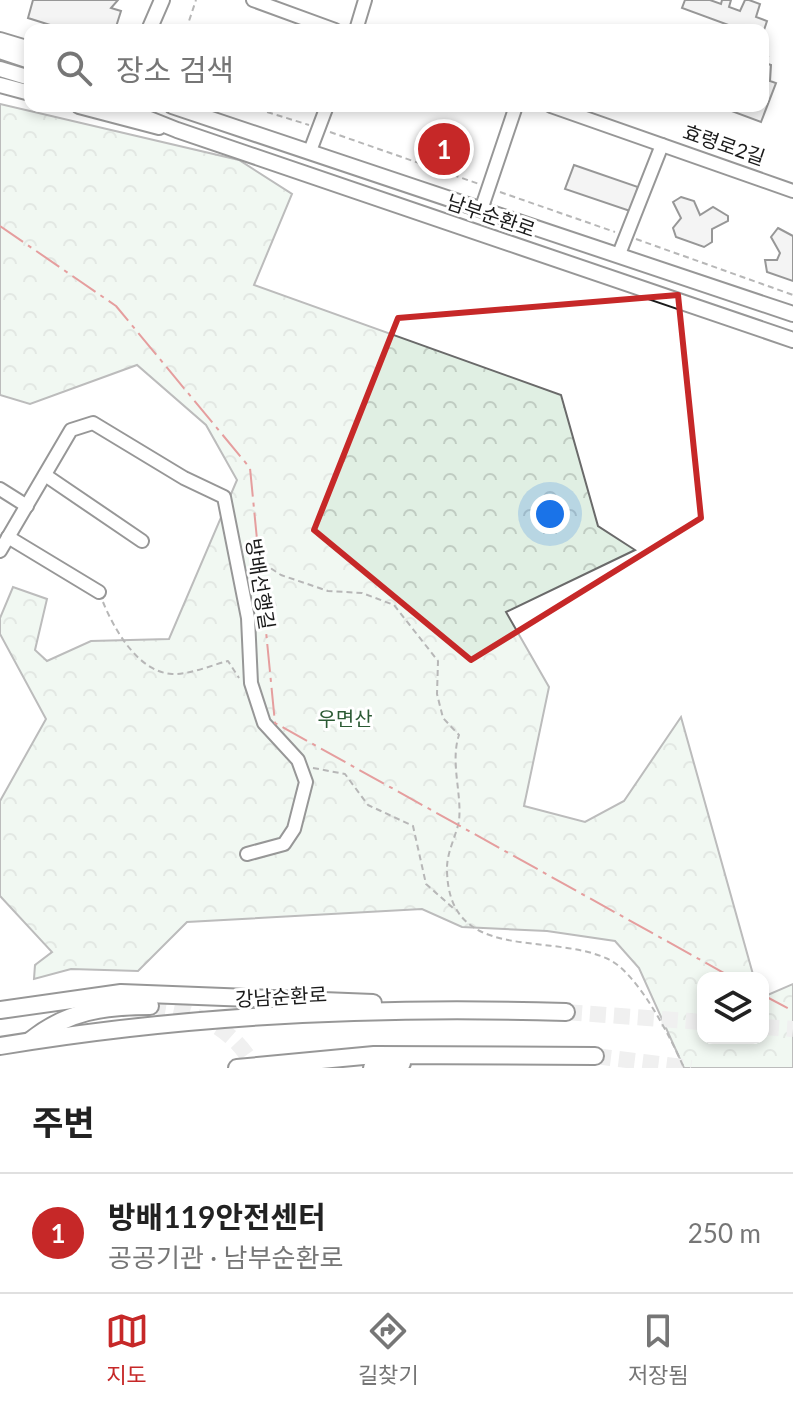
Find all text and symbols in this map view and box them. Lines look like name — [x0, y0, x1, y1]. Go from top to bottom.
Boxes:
search box — [24, 24, 769, 112]
icon: search — [52, 46, 96, 90]
text: 장소 검색 — [116, 51, 234, 87]
pin: 1 — [418, 119, 470, 179]
street label: 효령로2길 — [680, 119, 769, 169]
street label: 남부순환로 — [444, 189, 539, 241]
your location — [530, 494, 570, 534]
street label: 방배선행길 — [242, 537, 280, 631]
park label: 우면산 — [317, 706, 373, 730]
map controls — [697, 972, 769, 1044]
button: layers — [697, 972, 769, 1044]
street label: 강남순환로 — [234, 982, 328, 1010]
text: 주변 — [32, 1101, 95, 1142]
text: 방배119안전센터 — [108, 1198, 326, 1234]
text: 1 — [50, 1217, 66, 1249]
text: 250 m — [688, 1217, 761, 1249]
text: 공공기관 · 남부순환로 — [108, 1241, 343, 1273]
tab: 지도 — [105, 1309, 149, 1389]
tab: 길찾기 — [358, 1309, 418, 1389]
tab: 저장됨 — [628, 1309, 688, 1389]

